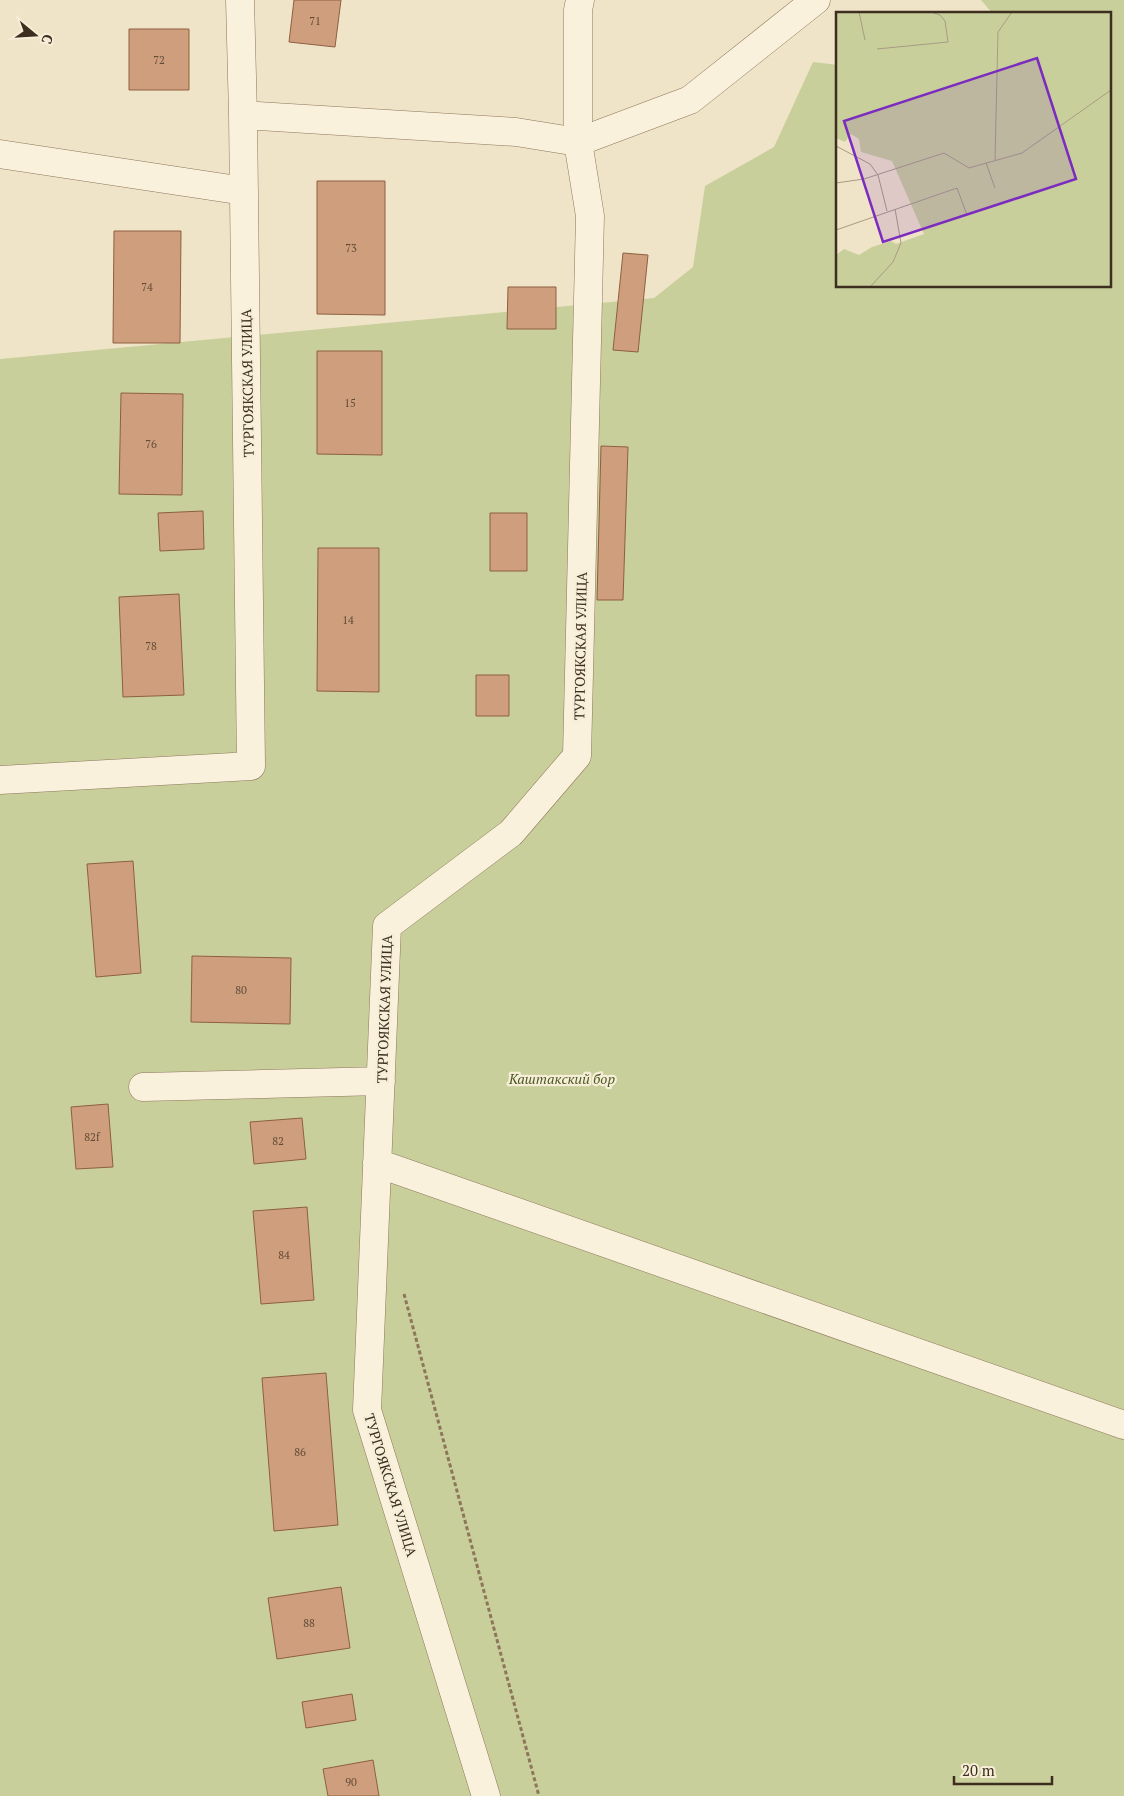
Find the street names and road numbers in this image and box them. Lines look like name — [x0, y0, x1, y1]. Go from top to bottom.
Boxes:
street label: ТУРГОЯКСКАЯ УЛИЦА — [236, 308, 258, 457]
street label: ТУРГОЯКСКАЯ УЛИЦА — [569, 571, 591, 720]
street label: ТУРГОЯКСКАЯ УЛИЦА — [372, 934, 396, 1084]
street label: ТУРГОЯКСКАЯ УЛИЦА — [360, 1411, 422, 1559]

